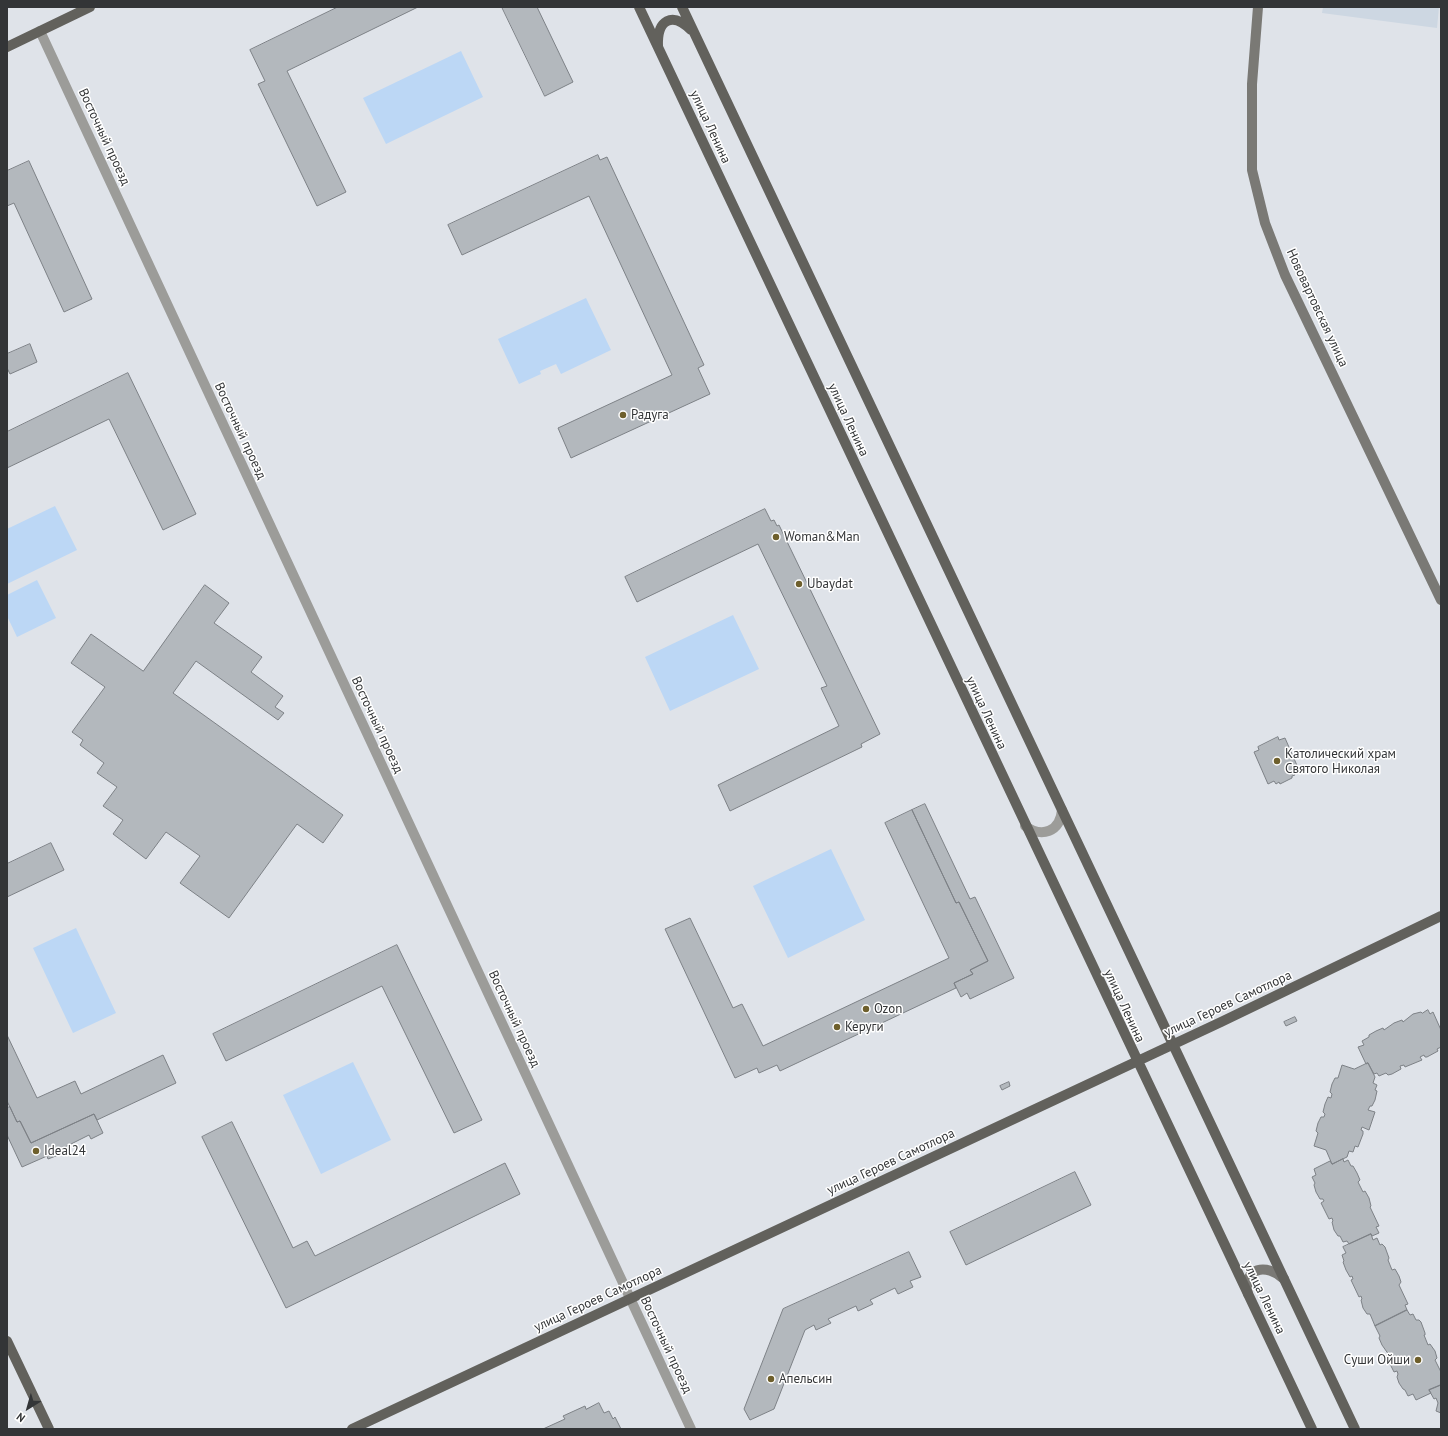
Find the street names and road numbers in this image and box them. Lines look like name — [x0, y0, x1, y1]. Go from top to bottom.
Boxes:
street label: Восточный проезд — [75, 86, 133, 188]
street label: улица Ленина — [686, 88, 734, 166]
street label: Нововартовская улица — [1283, 246, 1351, 370]
street label: Восточный проезд — [211, 380, 269, 482]
street label: улица Ленина — [824, 381, 872, 459]
street label: Восточный проезд — [348, 674, 406, 776]
street label: улица Ленина — [962, 674, 1010, 752]
street label: улица Ленина — [1100, 967, 1148, 1045]
street label: Восточный проезд — [485, 968, 543, 1070]
street label: улица Героев Самотлора — [1162, 968, 1294, 1040]
street label: улица Героев Самотлора — [825, 1126, 957, 1198]
street label: улица Ленина — [1240, 1259, 1288, 1337]
street label: улица Героев Самотлора — [532, 1263, 664, 1335]
street label: Восточный проезд — [637, 1294, 695, 1396]

